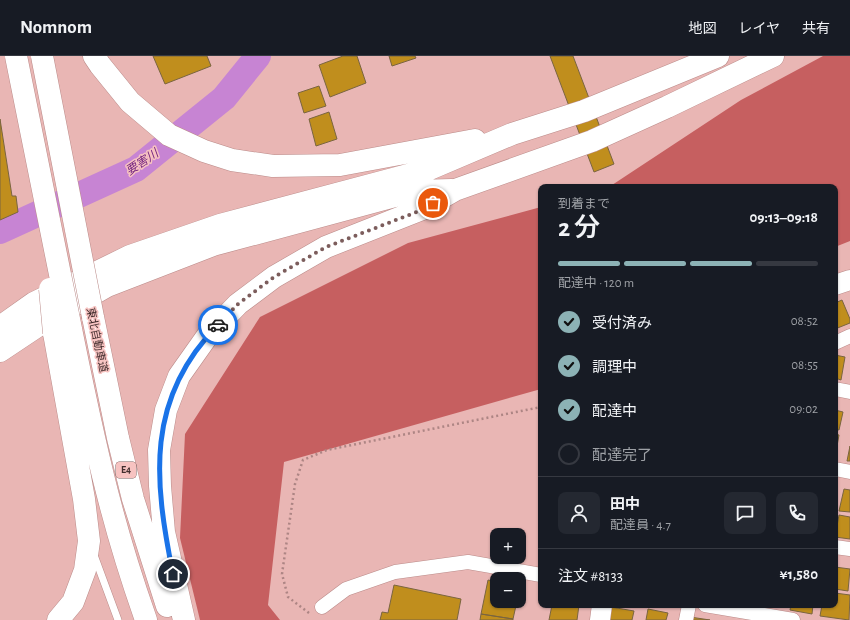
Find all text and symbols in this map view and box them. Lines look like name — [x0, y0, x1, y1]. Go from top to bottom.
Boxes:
text: Nomnom — [20, 18, 92, 37]
text: 地図 — [688, 22, 716, 36]
text: レイヤ — [738, 22, 780, 36]
text: 共有 — [802, 22, 830, 36]
water label: 要害川 — [123, 145, 162, 177]
pin — [416, 186, 450, 220]
icon: bag — [422, 192, 444, 214]
text: 到着まで — [558, 198, 610, 211]
text: 09:13–09:18 — [749, 210, 818, 225]
text: 2 分 — [558, 215, 600, 241]
text: 配達中 · 120 m — [558, 277, 634, 290]
courier — [198, 305, 238, 345]
street label: 東北自動車道 — [85, 306, 110, 373]
icon: check — [558, 311, 580, 333]
icon: car — [207, 314, 229, 336]
text: 08:52 — [791, 315, 818, 328]
text: 受付済み — [592, 316, 652, 331]
icon: check — [558, 355, 580, 377]
text: 08:55 — [791, 359, 818, 372]
text: 調理中 — [592, 360, 637, 375]
icon: check — [558, 399, 580, 421]
text: 09:02 — [789, 403, 818, 416]
text: 配達中 — [592, 404, 637, 419]
text: 配達完了 — [592, 448, 652, 463]
road number: E4 — [116, 462, 136, 478]
button: person — [558, 492, 600, 534]
button: chat — [724, 492, 766, 534]
button: phone — [776, 492, 818, 534]
text: 田中 — [610, 497, 640, 512]
text: 配達員 · 4.7 — [610, 519, 671, 532]
map controls — [490, 528, 526, 608]
button: + — [490, 528, 526, 564]
pin — [156, 557, 190, 591]
icon: home — [162, 563, 184, 585]
text: ¥1,580 — [780, 567, 818, 582]
text: 注文 #8133 — [558, 569, 623, 584]
button: − — [490, 572, 526, 608]

